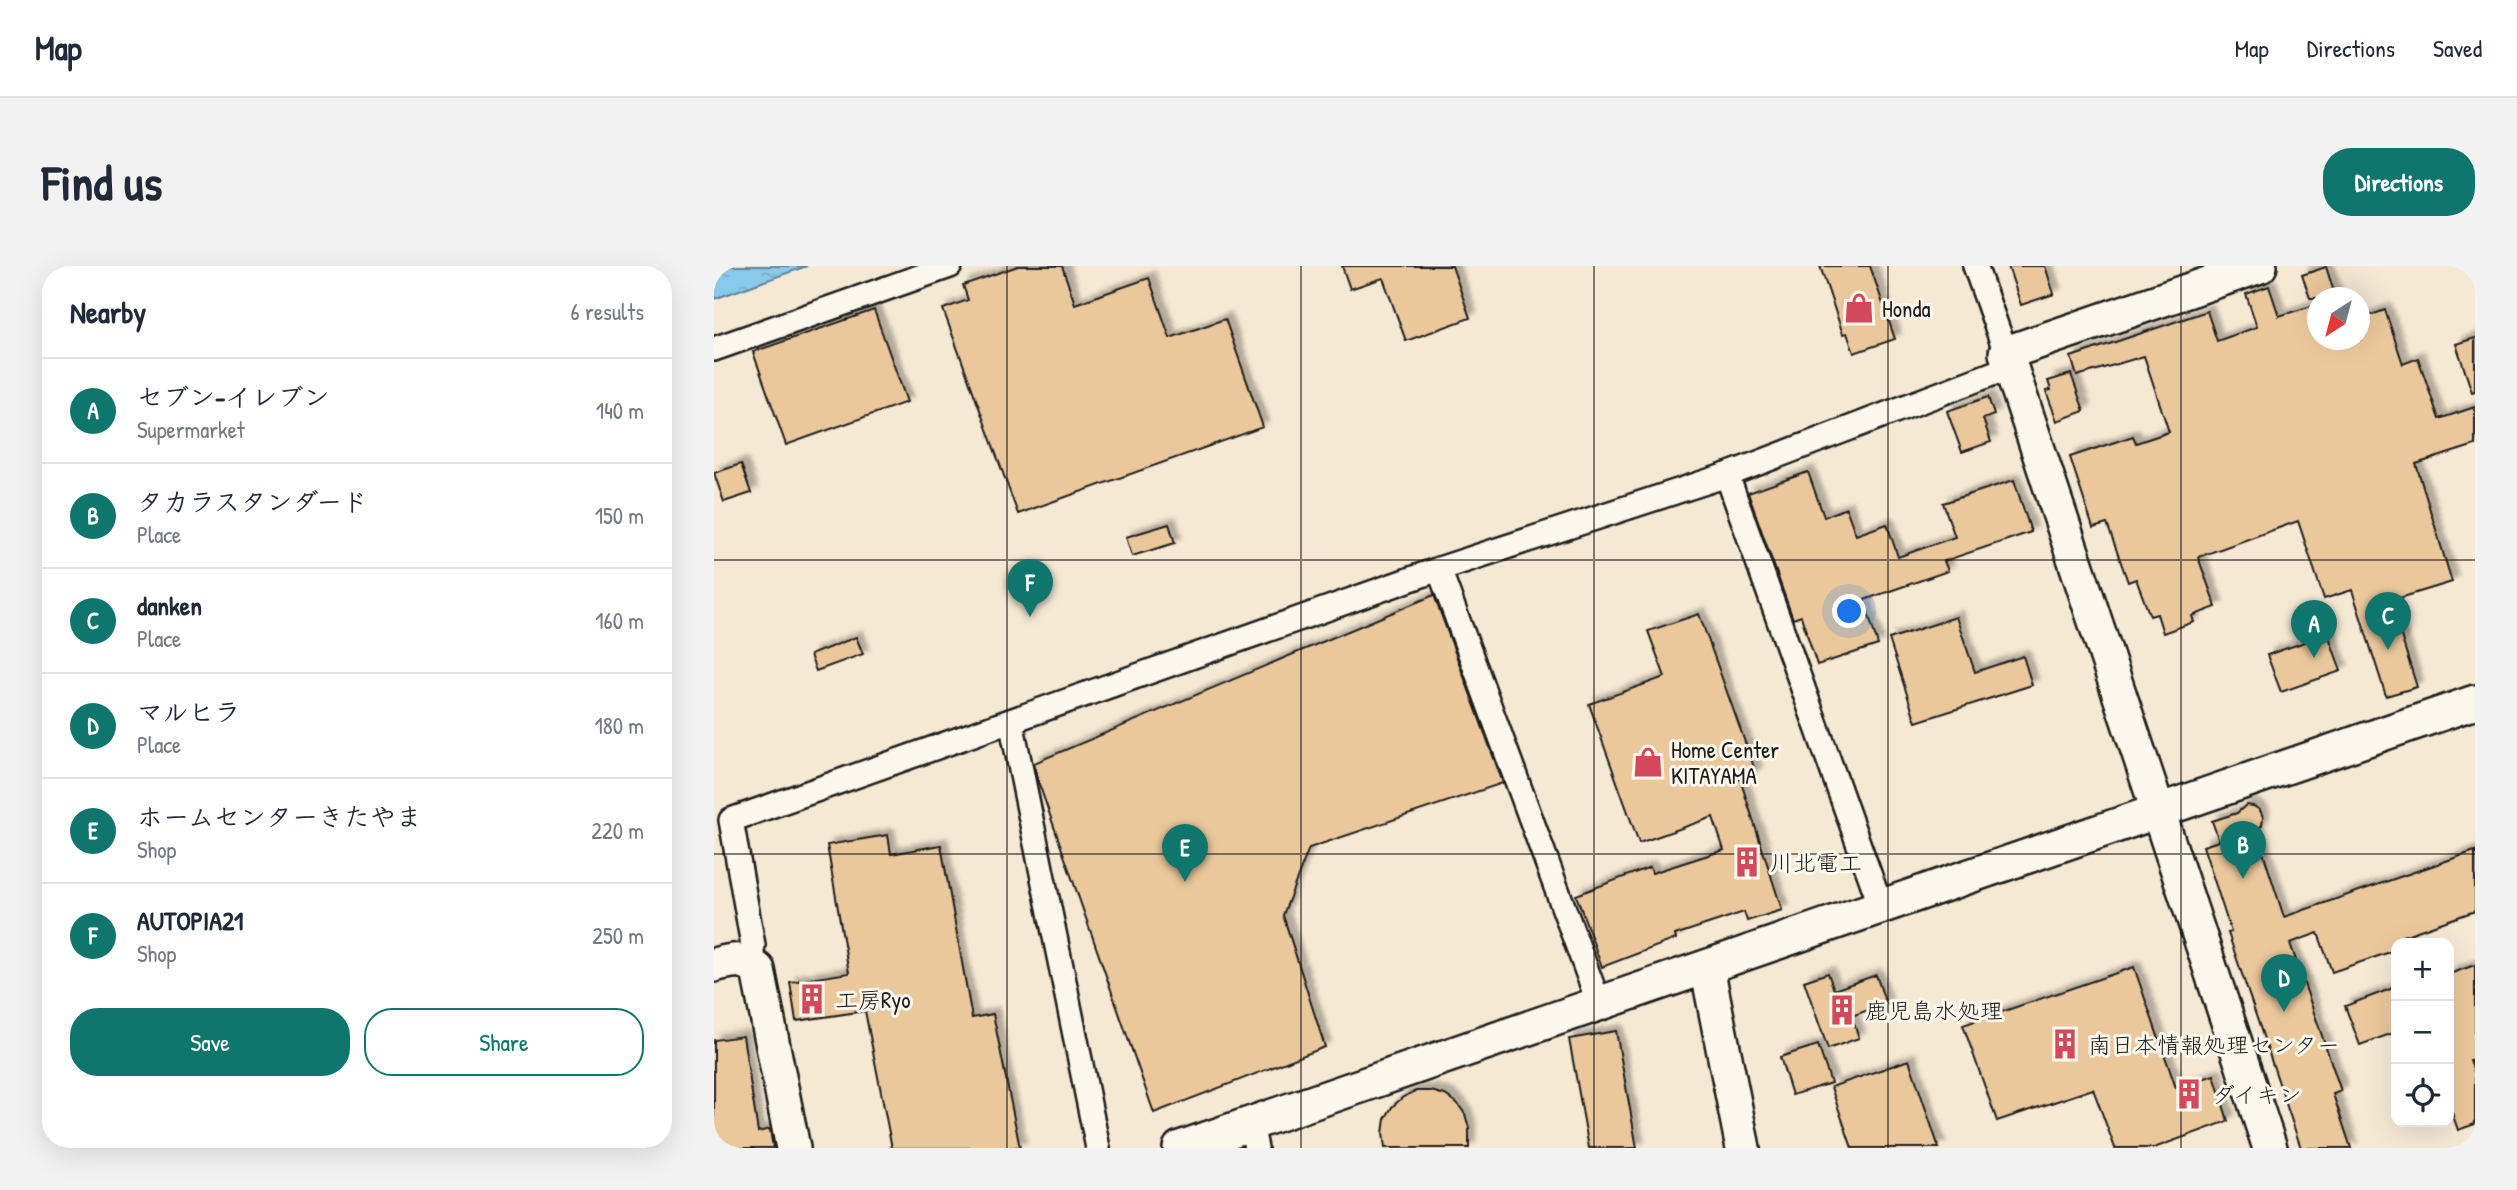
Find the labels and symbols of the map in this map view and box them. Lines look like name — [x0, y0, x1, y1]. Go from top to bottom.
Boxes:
north arrow — [2307, 287, 2370, 350]
shop icon: Honda — [1842, 291, 1876, 325]
place label: Honda — [1882, 293, 1930, 324]
pin: F — [1007, 559, 1053, 617]
pin: C — [2365, 592, 2411, 650]
your location — [1832, 594, 1866, 628]
pin: A — [2291, 600, 2337, 658]
place label: Home Center KITAYAMA — [1671, 734, 1779, 791]
shop icon: Home Center KITAYAMA — [1631, 745, 1665, 779]
pin: B — [2220, 821, 2266, 879]
pin: E — [1162, 824, 1208, 882]
building icon: 川北電工 — [1730, 845, 1764, 879]
place label: 川北電工 — [1770, 847, 1862, 878]
pin: D — [2261, 954, 2307, 1012]
building icon: 工房Ryo — [795, 982, 829, 1016]
place label: 工房Ryo — [835, 984, 910, 1015]
building icon: 鹿児島水処理 — [1825, 993, 1859, 1027]
place label: 鹿児島水処理 — [1865, 995, 2003, 1026]
building icon: 南日本情報処理センター — [2048, 1027, 2082, 1061]
place label: 南日本情報処理センター — [2088, 1029, 2340, 1060]
building icon: ダイキン — [2172, 1077, 2206, 1111]
place label: ダイキン — [2212, 1079, 2302, 1110]

